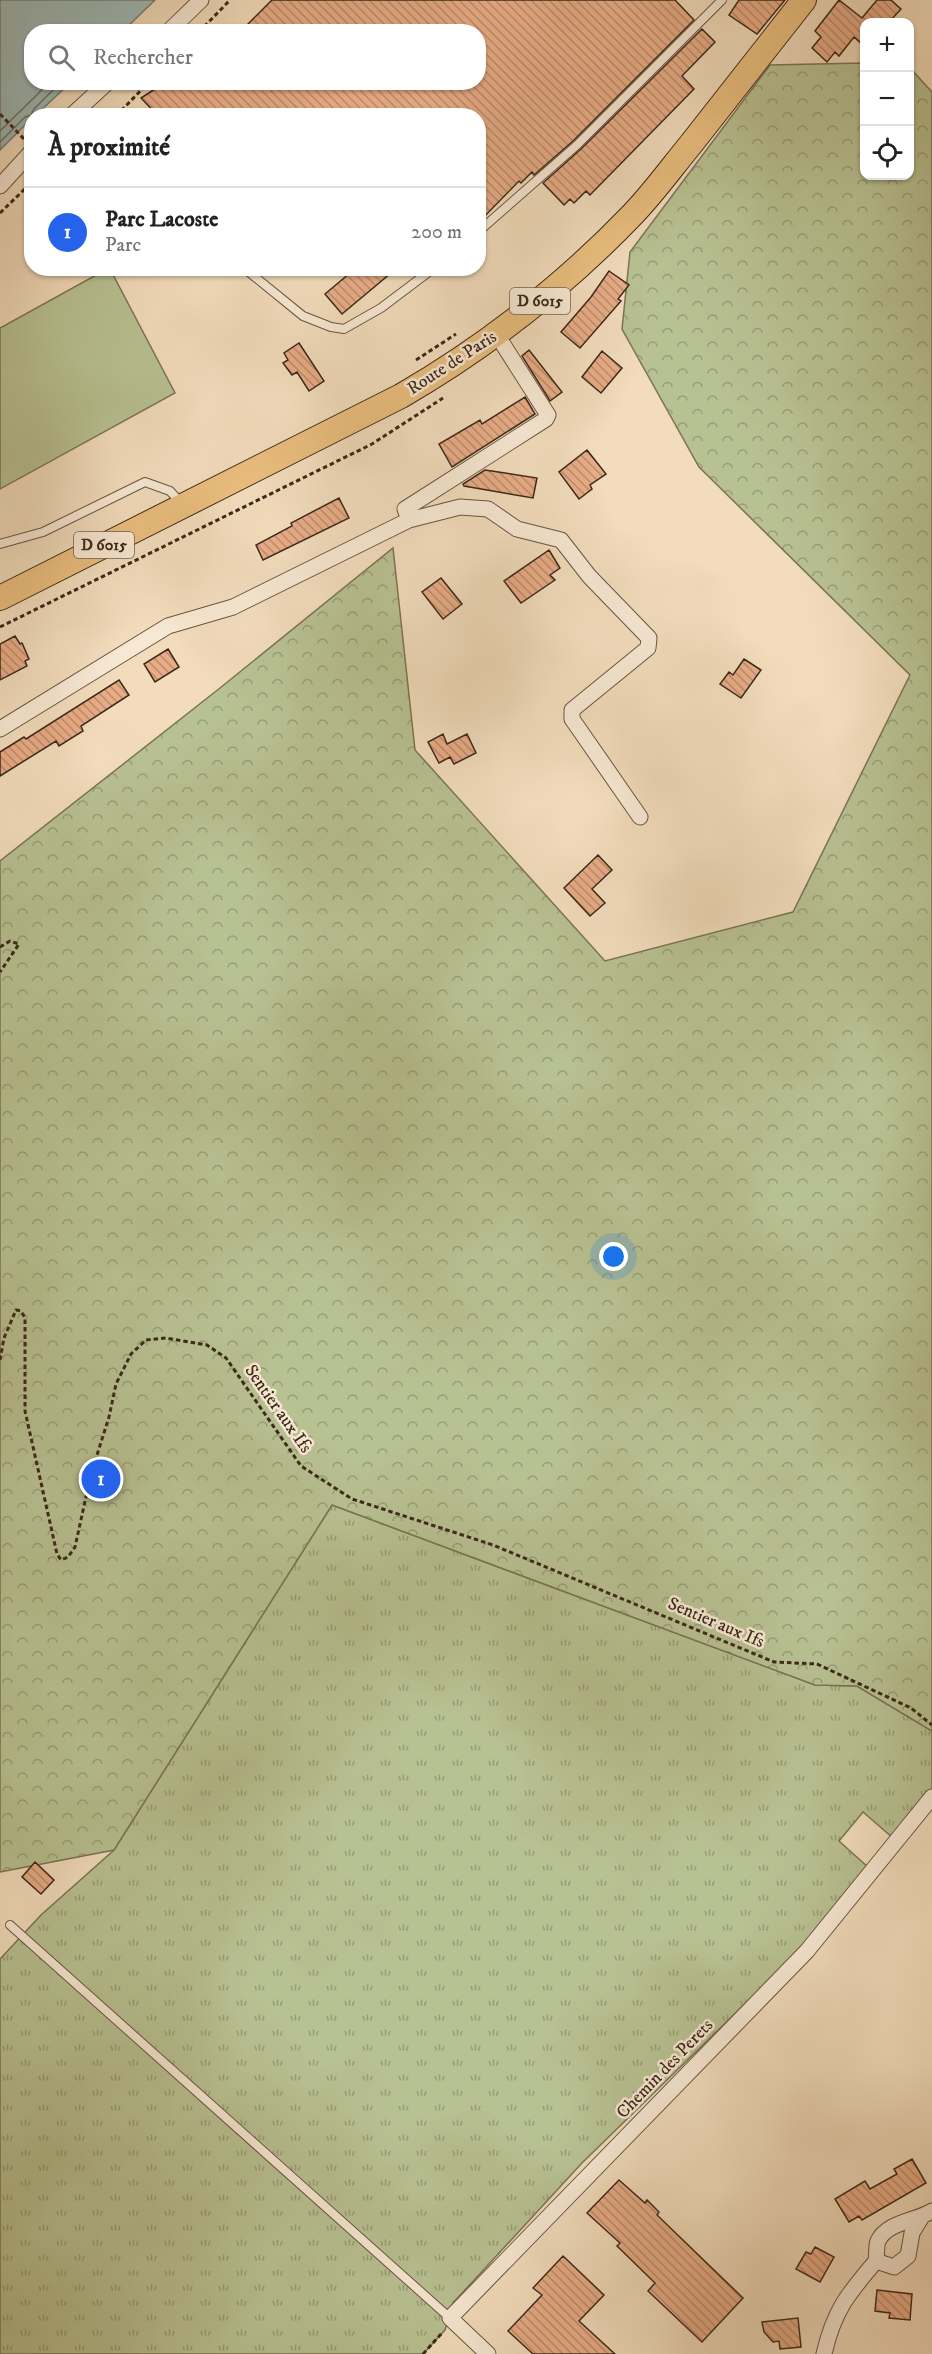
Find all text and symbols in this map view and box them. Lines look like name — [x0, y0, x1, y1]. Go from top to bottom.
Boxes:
map controls — [860, 18, 914, 180]
button: + — [860, 18, 914, 72]
search box — [24, 24, 486, 90]
icon: search — [45, 41, 78, 74]
text: Rechercher — [93, 44, 193, 71]
button: − — [860, 72, 914, 126]
button: locate — [860, 126, 914, 180]
text: À proximité — [48, 131, 170, 164]
text: Parc Lacoste — [105, 206, 218, 233]
text: 1 — [64, 220, 71, 245]
text: 200 m — [411, 220, 462, 245]
text: Parc — [105, 233, 141, 258]
road number: D 6015 — [510, 288, 570, 314]
street label: Route de Paris — [403, 326, 501, 400]
road number: D 6015 — [74, 532, 134, 558]
your location — [599, 1242, 628, 1271]
street label: Sentier aux Ifs — [239, 1361, 317, 1457]
pin: 1 — [82, 1456, 120, 1502]
street label: Sentier aux Ifs — [664, 1593, 768, 1653]
street label: Chemin des Perets — [612, 2015, 718, 2123]

